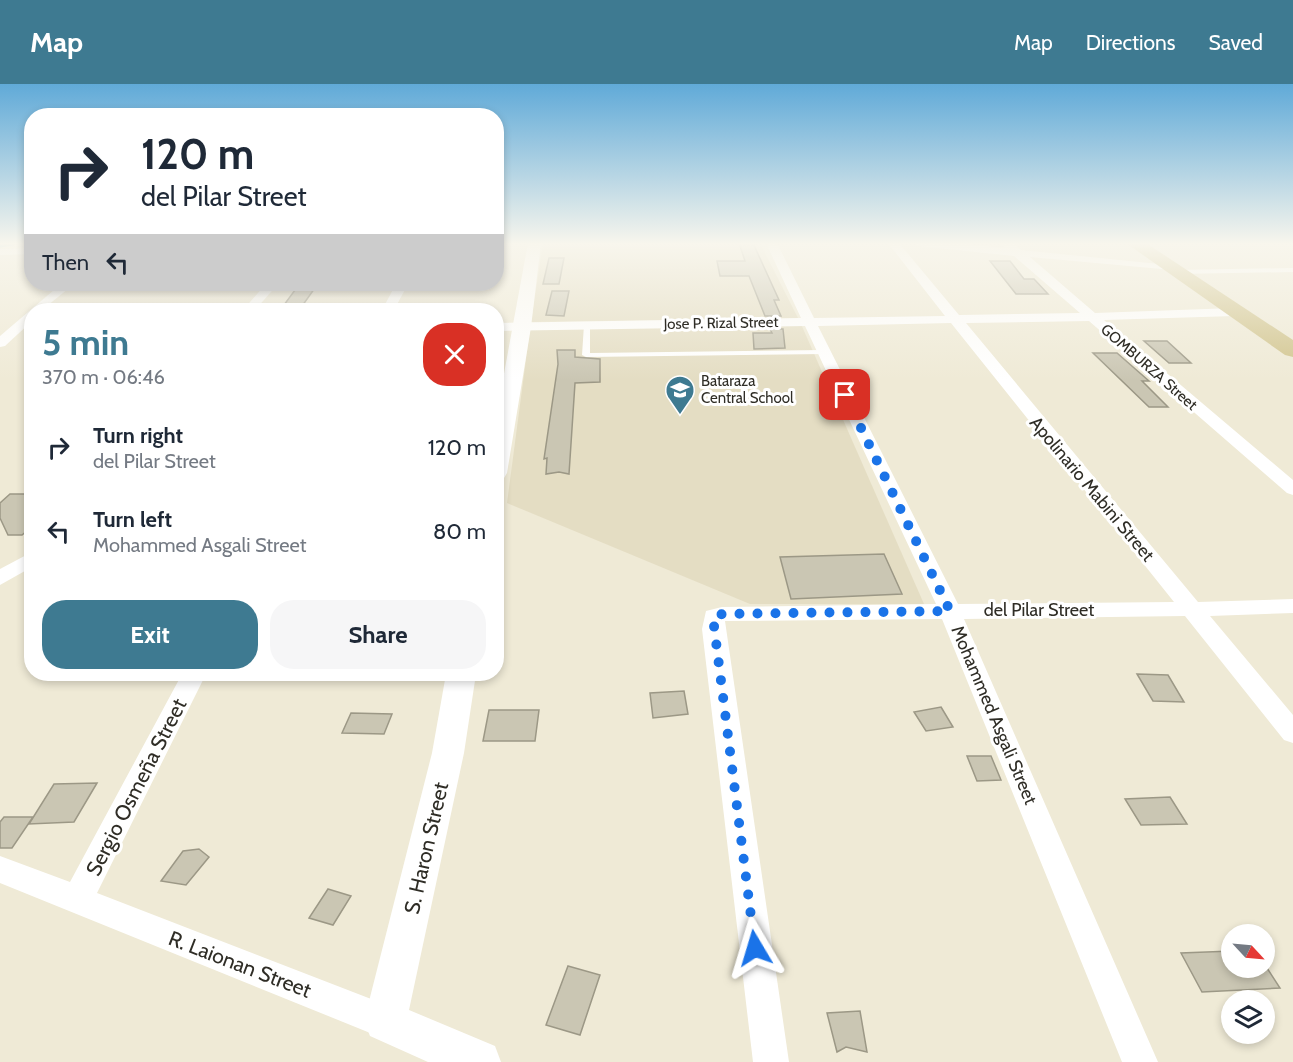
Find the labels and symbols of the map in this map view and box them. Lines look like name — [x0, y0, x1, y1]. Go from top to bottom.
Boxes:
street label: Jose P. Rizal Street — [662, 313, 779, 333]
street label: GOMBURZA Street — [1097, 320, 1201, 414]
pin — [819, 369, 870, 420]
place label: Bataraza Central School — [701, 372, 794, 407]
school or university icon: Bataraza Central School — [664, 374, 696, 416]
street label: Apolinario Mabini Street — [1025, 412, 1159, 566]
street label: del Pilar Street — [984, 599, 1094, 621]
street label: Mohammed Asgali Street — [946, 622, 1042, 808]
street label: Sergio Osmeña Street — [80, 694, 192, 880]
street label: S. Haron Street — [399, 780, 453, 916]
position arrow — [723, 916, 787, 980]
north arrow — [1221, 924, 1275, 978]
street label: R. Laionan Street — [165, 925, 315, 1003]

